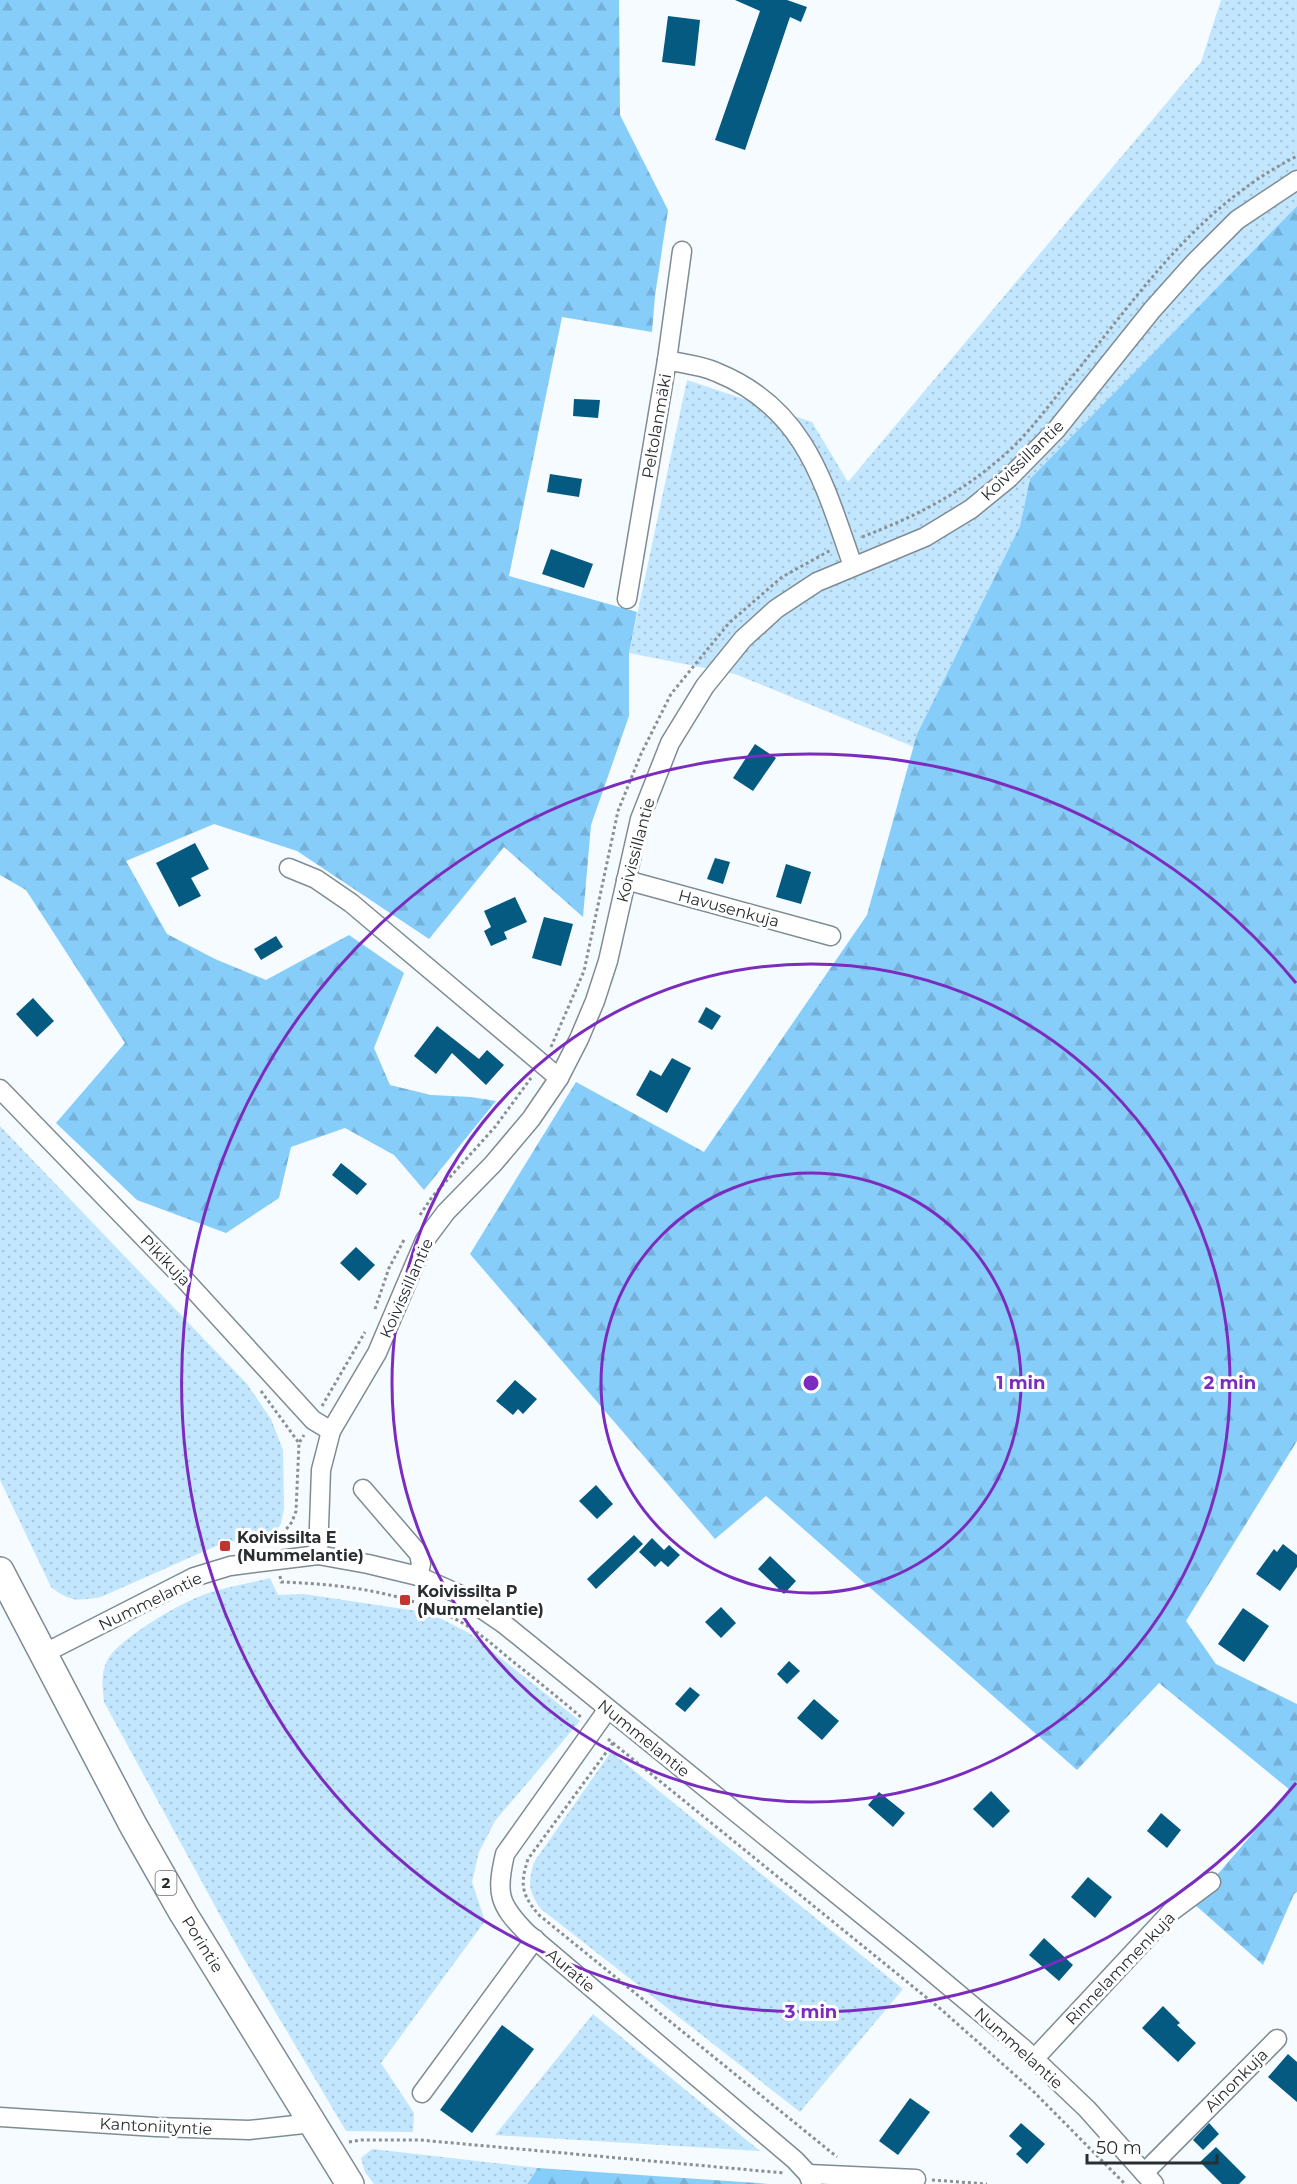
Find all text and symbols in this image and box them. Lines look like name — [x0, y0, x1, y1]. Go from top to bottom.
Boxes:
street label: Peltolanmäki — [638, 372, 675, 480]
street label: Koivissillantie — [977, 416, 1068, 505]
street label: Koivissillantie — [612, 796, 659, 905]
street label: Havusenkuja — [676, 886, 782, 931]
street label: Pikikuja — [137, 1231, 195, 1290]
street label: Koivissillantie — [376, 1235, 437, 1341]
text: 1 min — [997, 1372, 1045, 1394]
text: 2 min — [1204, 1372, 1256, 1394]
centre of rings — [801, 1373, 821, 1393]
place label: Koivissilta E (Nummelantie) — [237, 1528, 364, 1565]
marker: Koivissilta E (Nummelantie) — [218, 1539, 232, 1553]
street label: Nummelantie — [96, 1568, 205, 1635]
place label: Koivissilta P (Nummelantie) — [417, 1582, 544, 1619]
marker: Koivissilta P (Nummelantie) — [398, 1593, 412, 1607]
street label: Nummelantie — [594, 1696, 693, 1781]
road number: 2 — [156, 1871, 176, 1895]
street label: Rinnelammenkuja — [1062, 1908, 1179, 2029]
street label: Porintie — [178, 1912, 227, 1976]
street label: Auratie — [542, 1945, 599, 1996]
text: 3 min — [784, 2001, 837, 2023]
street label: Nummelantie — [971, 2004, 1067, 2093]
street label: Ainonkuja — [1201, 2045, 1272, 2116]
street label: Kantoniityntie — [99, 2114, 213, 2139]
scale bar — [1087, 2127, 1218, 2165]
text: 50 m — [1096, 2137, 1142, 2159]

